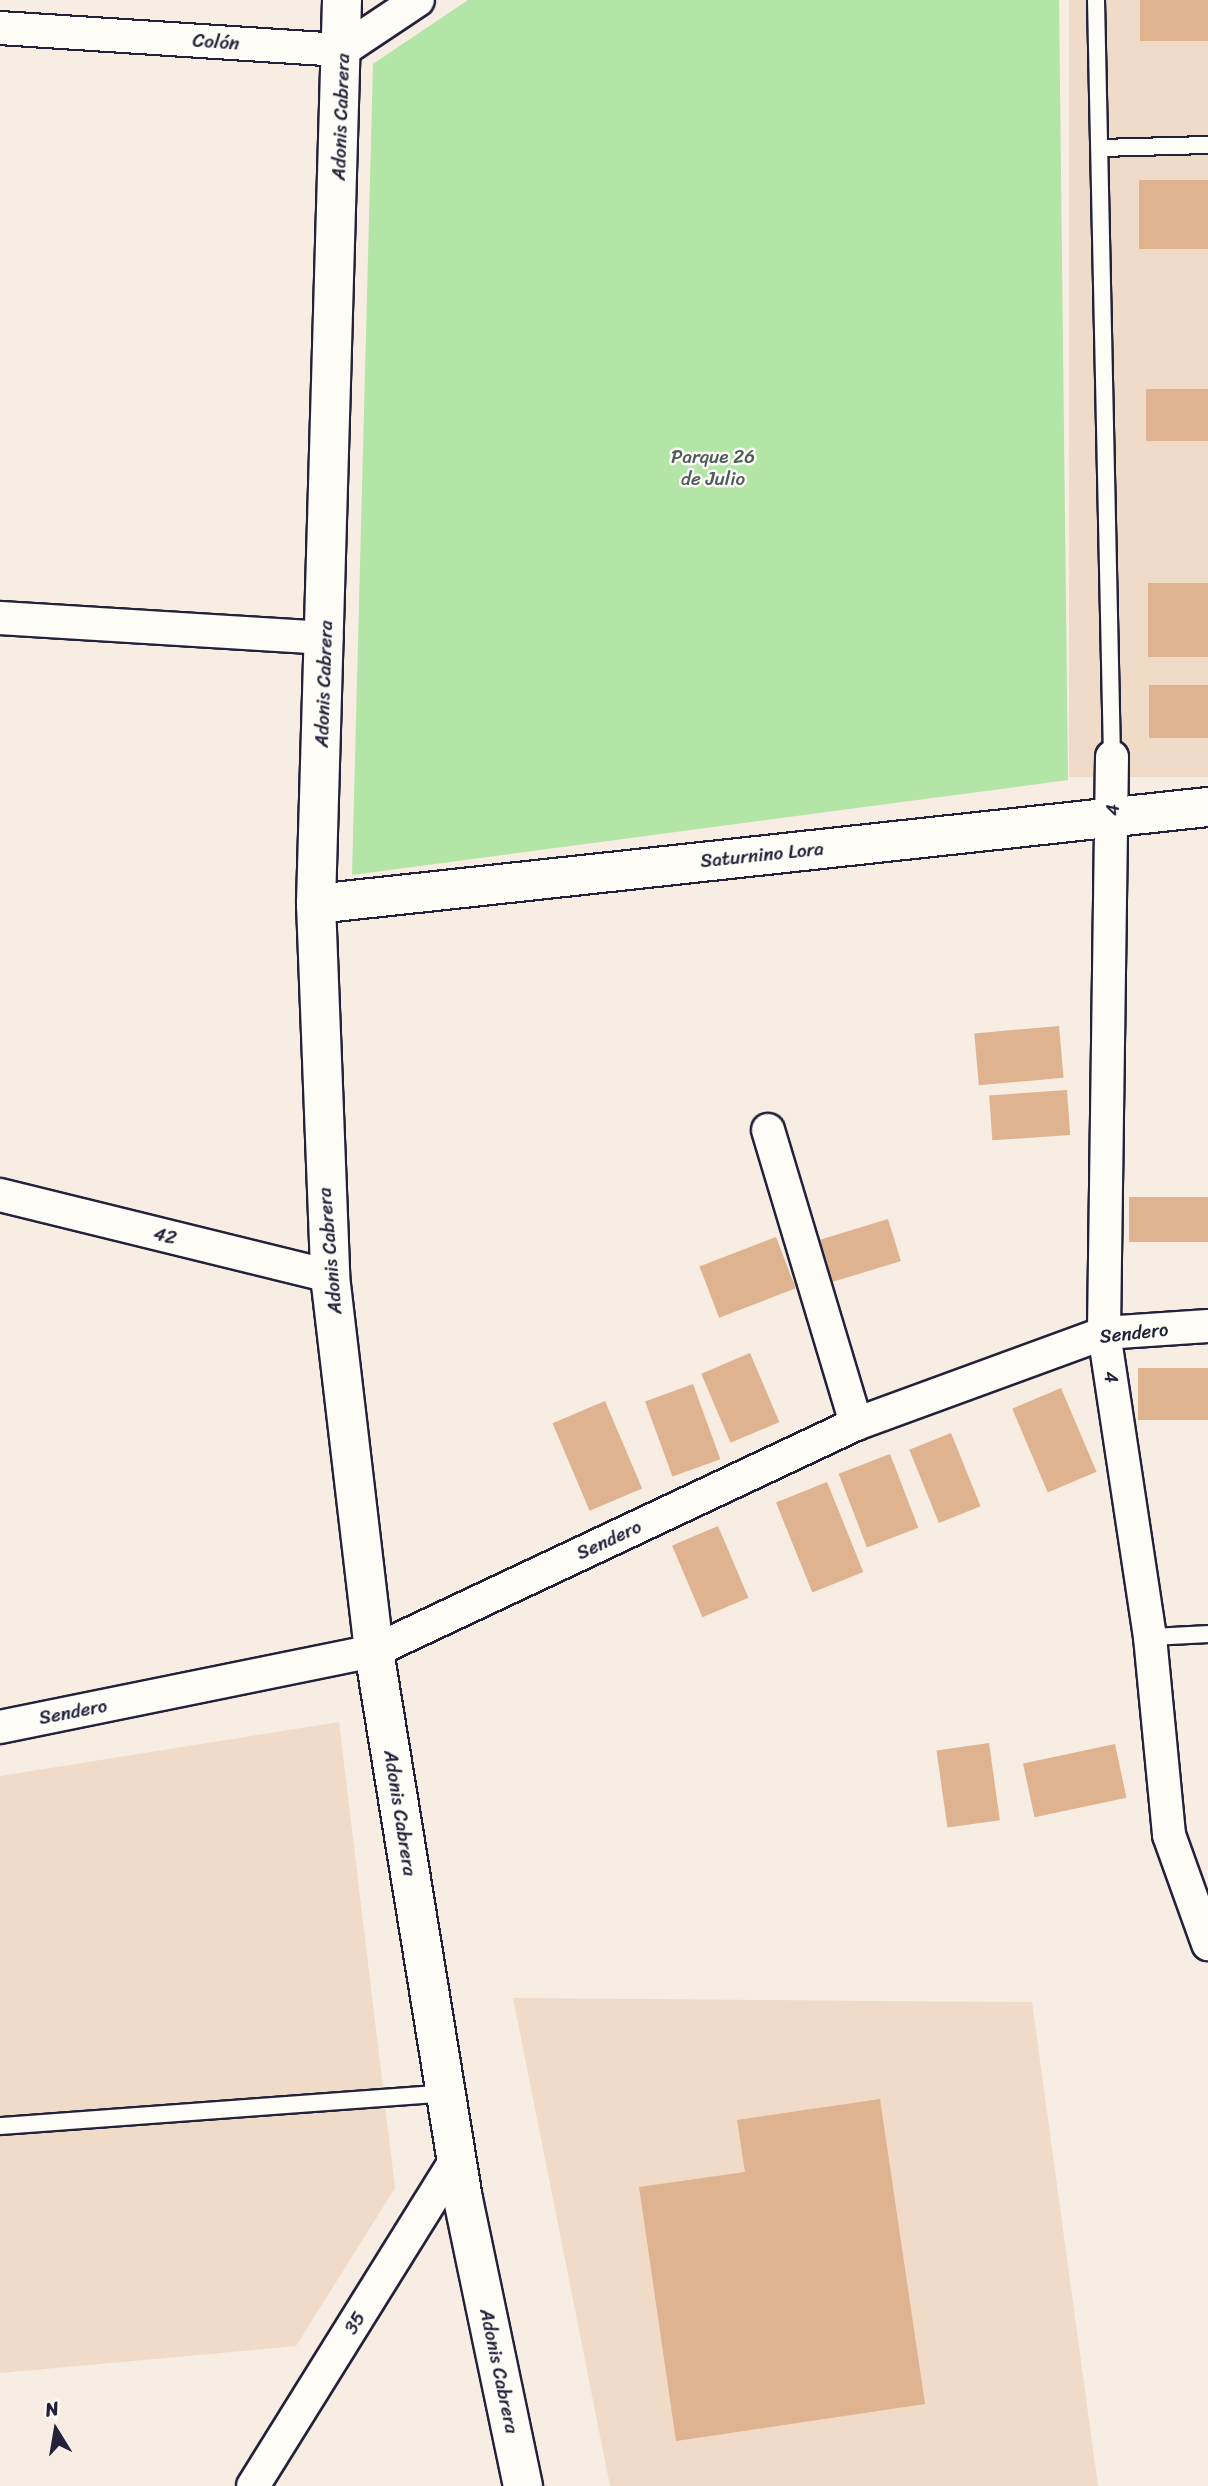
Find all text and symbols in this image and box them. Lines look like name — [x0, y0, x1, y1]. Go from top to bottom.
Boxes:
street label: Colón — [192, 29, 240, 55]
street label: Adonis Cabrera — [327, 53, 355, 181]
park label: Parque 26 de Julio — [671, 446, 755, 490]
street label: Adonis Cabrera — [310, 620, 338, 748]
street label: 4 — [1101, 804, 1125, 816]
street label: Saturnino Lora — [699, 837, 825, 873]
street label: Adonis Cabrera — [313, 1187, 347, 1315]
street label: 42 — [151, 1222, 179, 1250]
street label: Sendero — [1099, 1318, 1169, 1348]
street label: 4 — [1099, 1369, 1123, 1385]
street label: Sendero — [573, 1515, 645, 1565]
street label: Sendero — [37, 1694, 109, 1730]
street label: Adonis Cabrera — [379, 1748, 421, 1878]
street label: Adonis Cabrera — [475, 2306, 523, 2436]
street label: 35 — [339, 2308, 371, 2338]
text: N — [42, 2391, 62, 2426]
north arrow — [21, 2395, 91, 2465]

